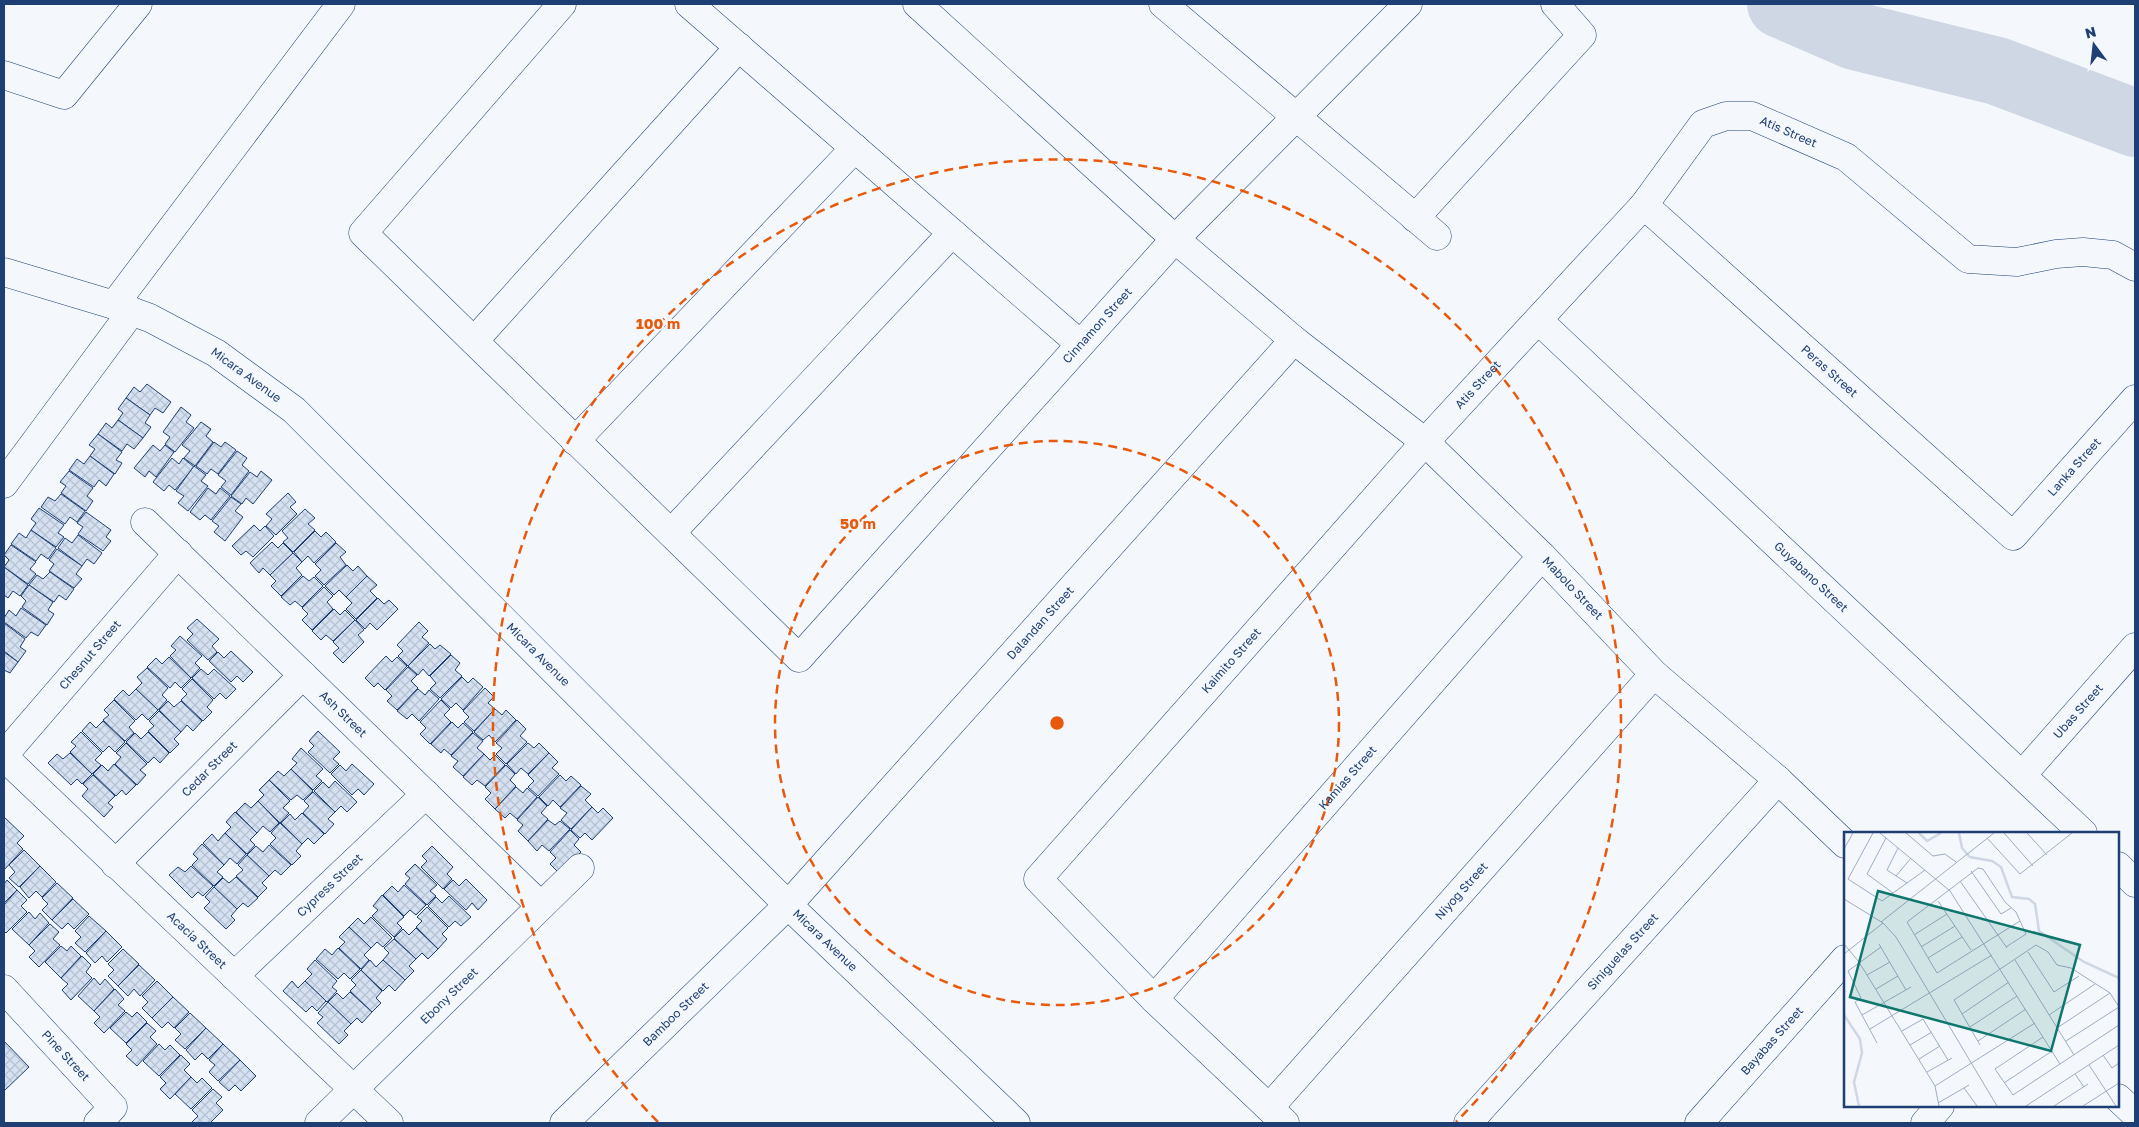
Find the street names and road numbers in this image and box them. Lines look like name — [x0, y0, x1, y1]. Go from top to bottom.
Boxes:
street label: Atis Street — [1758, 112, 1820, 150]
street label: Cinnamon Street — [1059, 284, 1135, 366]
street label: Peras Street — [1798, 342, 1861, 400]
street label: Micara Avenue — [208, 344, 285, 405]
street label: Atis Street — [1452, 357, 1504, 412]
street label: Lanka Street — [2044, 434, 2104, 499]
street label: Guyabano Street — [1771, 538, 1852, 615]
street label: Mabolo Street — [1540, 553, 1607, 623]
street label: Dalandan Street — [1003, 583, 1077, 663]
street label: Chesnut Street — [56, 617, 124, 693]
street label: Micara Avenue — [504, 619, 573, 689]
street label: Kaimito Street — [1198, 624, 1264, 696]
street label: Ubas Street — [2050, 680, 2106, 741]
street label: Ash Street — [317, 687, 371, 740]
street label: Cedar Street — [178, 737, 240, 800]
street label: Kamias Street — [1315, 742, 1380, 813]
street label: Cypress Street — [293, 850, 366, 920]
street label: Niyog Street — [1432, 859, 1491, 923]
street label: Micara Avenue — [790, 906, 861, 974]
street label: Acacia Street — [164, 908, 230, 972]
street label: Siniguelas Street — [1584, 909, 1661, 993]
street label: Ebony Street — [417, 964, 481, 1027]
street label: Bamboo Street — [639, 978, 712, 1049]
street label: Bayabas Street — [1737, 1003, 1806, 1078]
street label: Pine Street — [39, 1027, 93, 1084]

